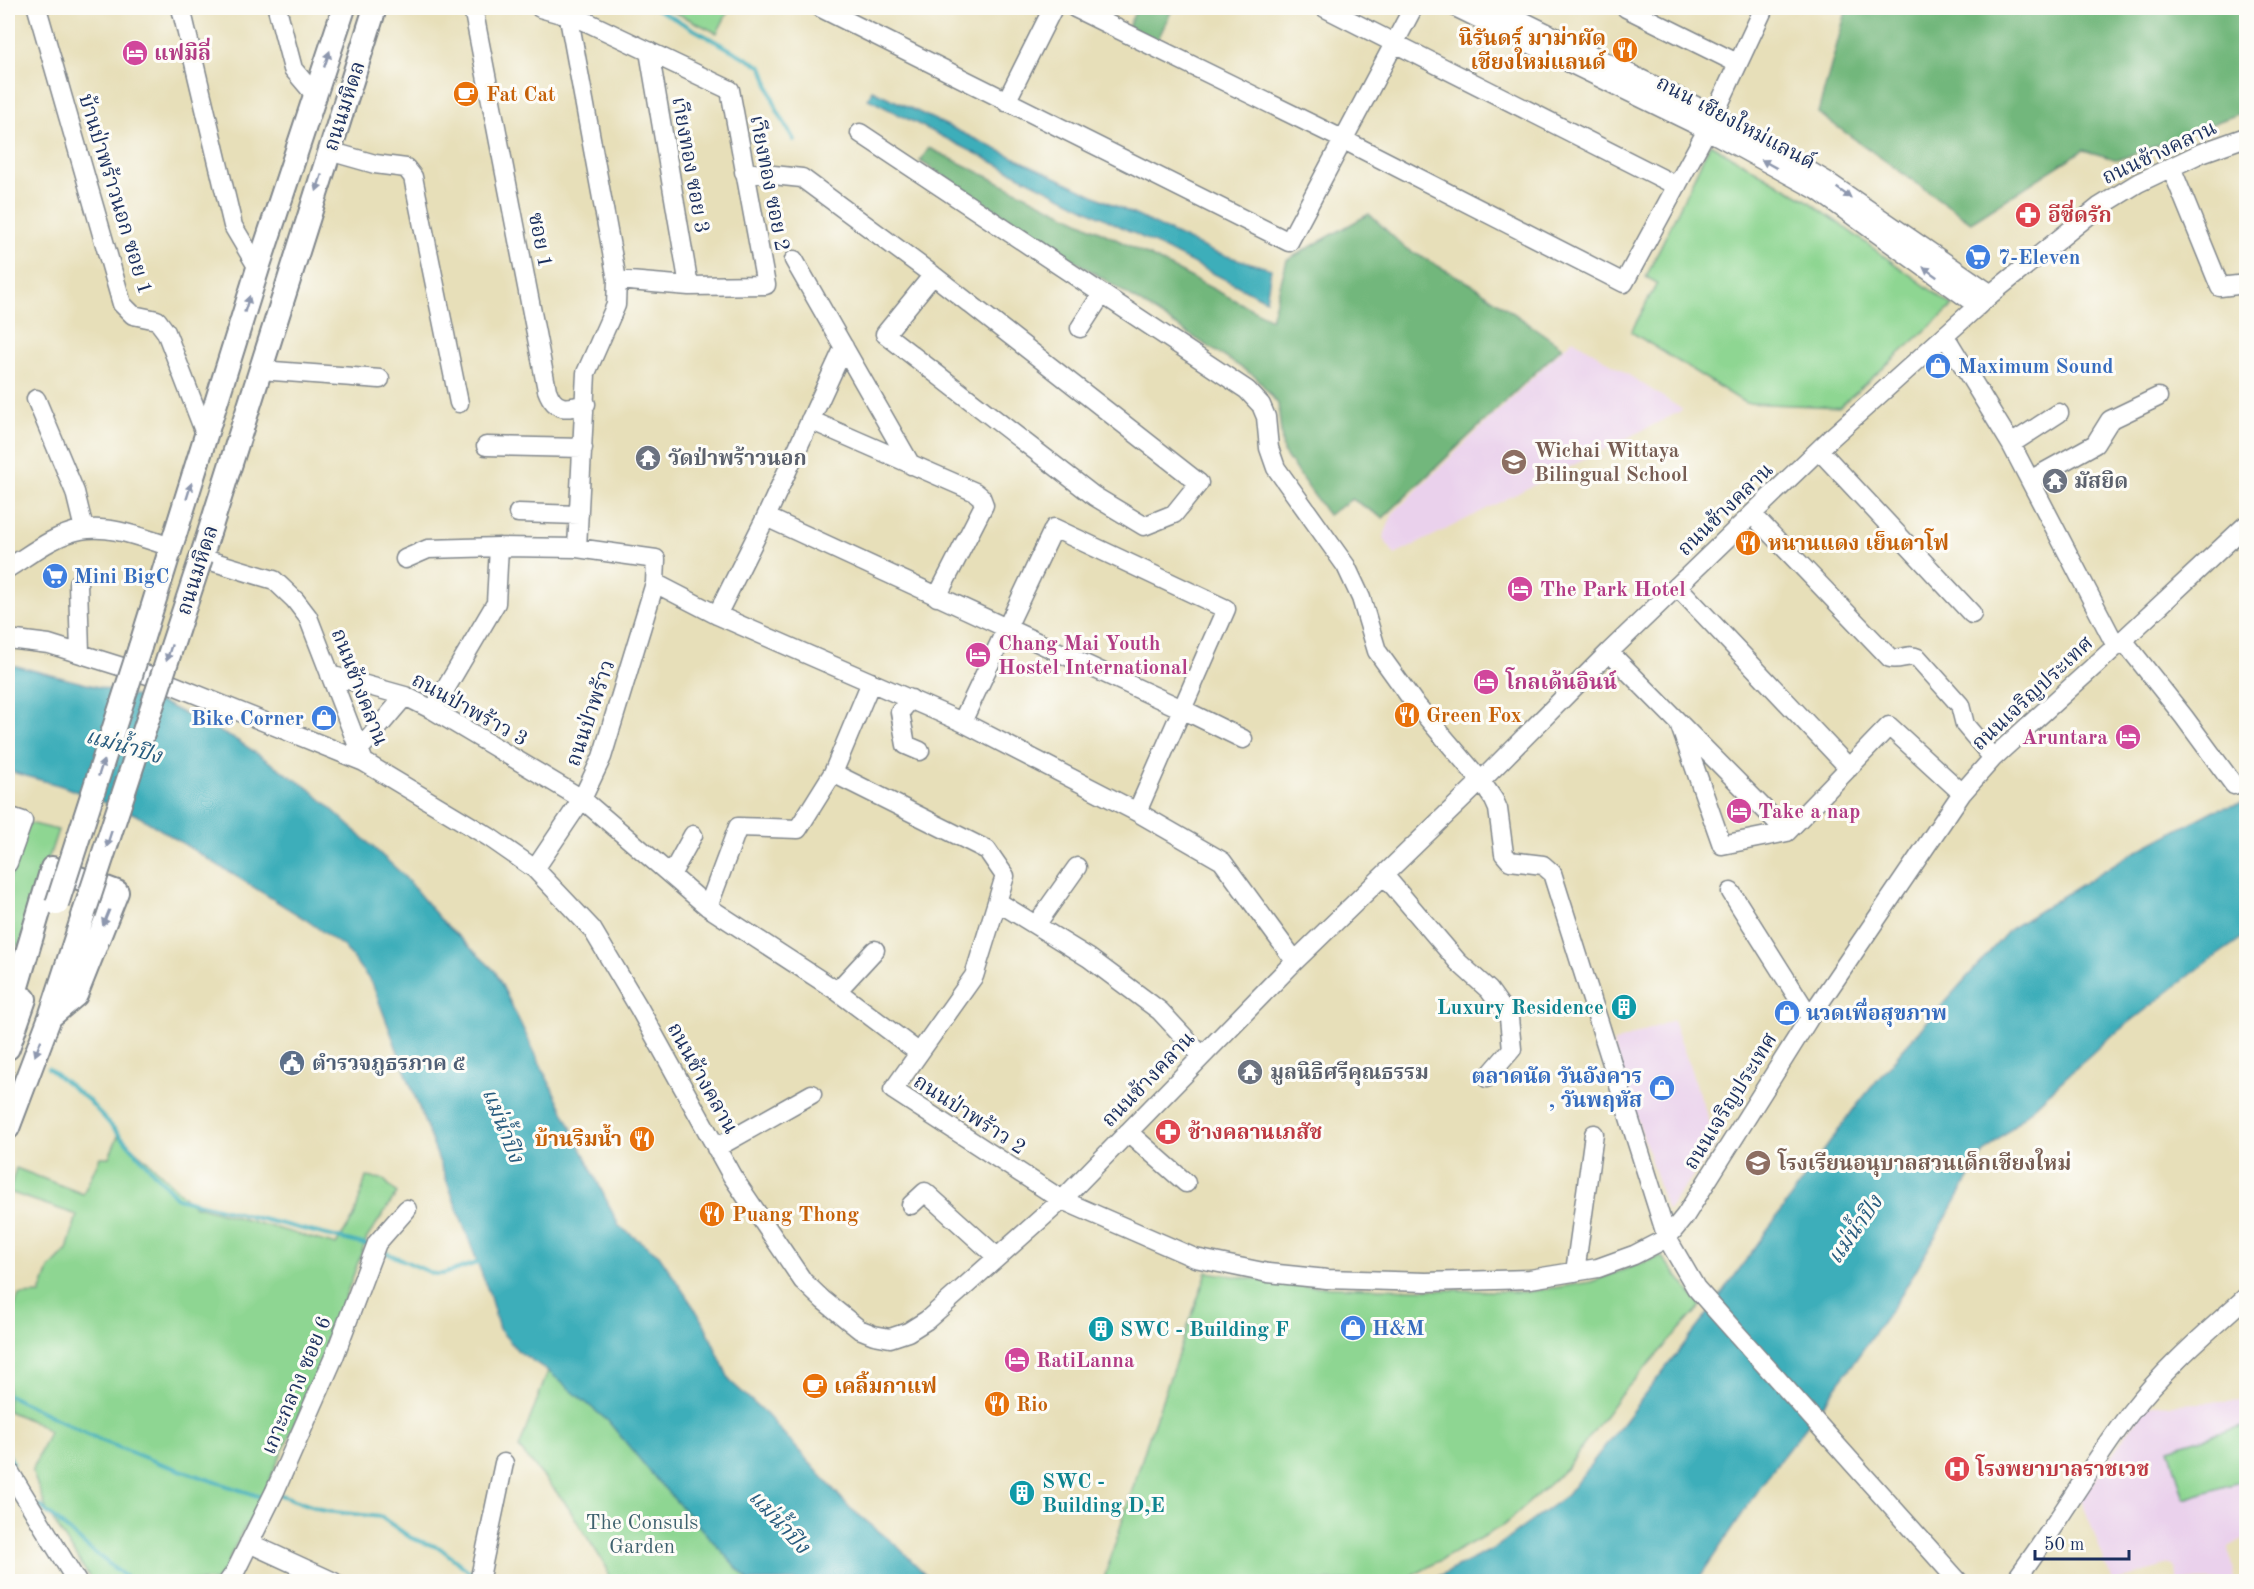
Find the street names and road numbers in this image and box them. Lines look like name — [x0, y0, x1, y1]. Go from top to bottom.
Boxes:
street label: ถนนมหิดล — [319, 58, 370, 154]
street label: ถนน เชียงใหม่แลนด์ — [1652, 67, 1821, 174]
street label: บ้านป่าพร้าวนอก ซอย 1 — [74, 91, 157, 297]
street label: เาียงทอง ซอย 3 — [667, 95, 715, 235]
street label: เาียงทอง ซอย 2 — [745, 113, 795, 253]
street label: ถนนช้างคลาน — [2098, 116, 2220, 189]
street label: ซอย 1 — [524, 211, 555, 270]
street label: ถนนช้างคลาน — [1673, 458, 1778, 561]
street label: ถนนมหิดล — [172, 522, 223, 618]
street label: ถนนช้างคลาน — [327, 625, 392, 749]
street label: ถนนเจริญประเทศ — [1967, 631, 2098, 755]
street label: ถนนป่าพร้าว — [562, 657, 619, 769]
street label: ถนนป่าพร้าว 3 — [408, 668, 532, 751]
street label: ถนนช้างคลาน — [663, 1019, 743, 1138]
street label: ถนนช้างคลาน — [1097, 1027, 1200, 1132]
street label: ถนนเจริญประเทศ — [1679, 1029, 1782, 1174]
street label: ถนนป่าพร้าว 2 — [909, 1070, 1030, 1159]
street label: เกาะกลาง ซอย 6 — [259, 1313, 336, 1458]

